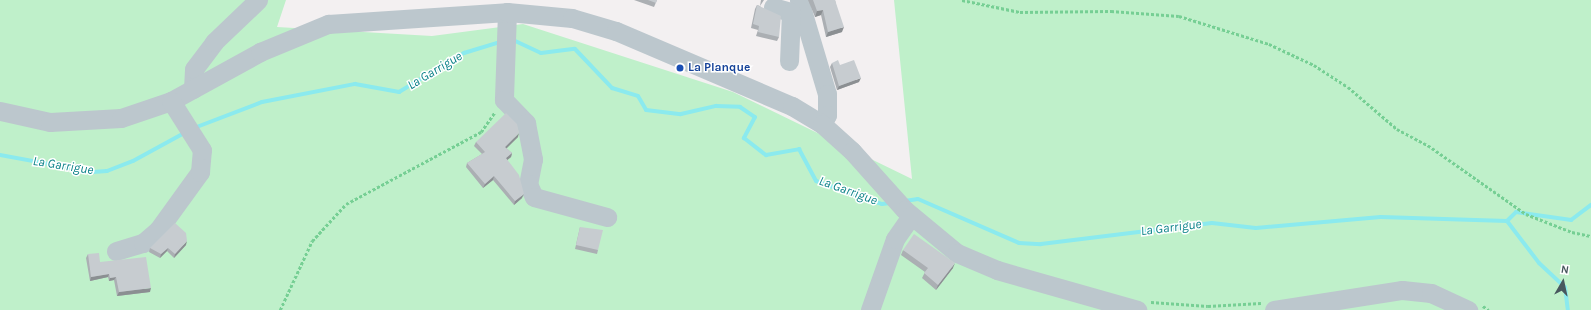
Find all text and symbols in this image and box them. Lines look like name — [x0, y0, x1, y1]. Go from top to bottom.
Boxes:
water label: La Garrigue — [405, 49, 465, 93]
place label: La Planque — [688, 61, 750, 75]
marker: La Planque — [675, 63, 685, 73]
water label: La Garrigue — [32, 154, 94, 178]
water label: La Garrigue — [817, 173, 879, 209]
water label: La Garrigue — [1140, 217, 1202, 239]
north arrow — [1543, 262, 1583, 302]
text: N — [1560, 263, 1570, 277]

